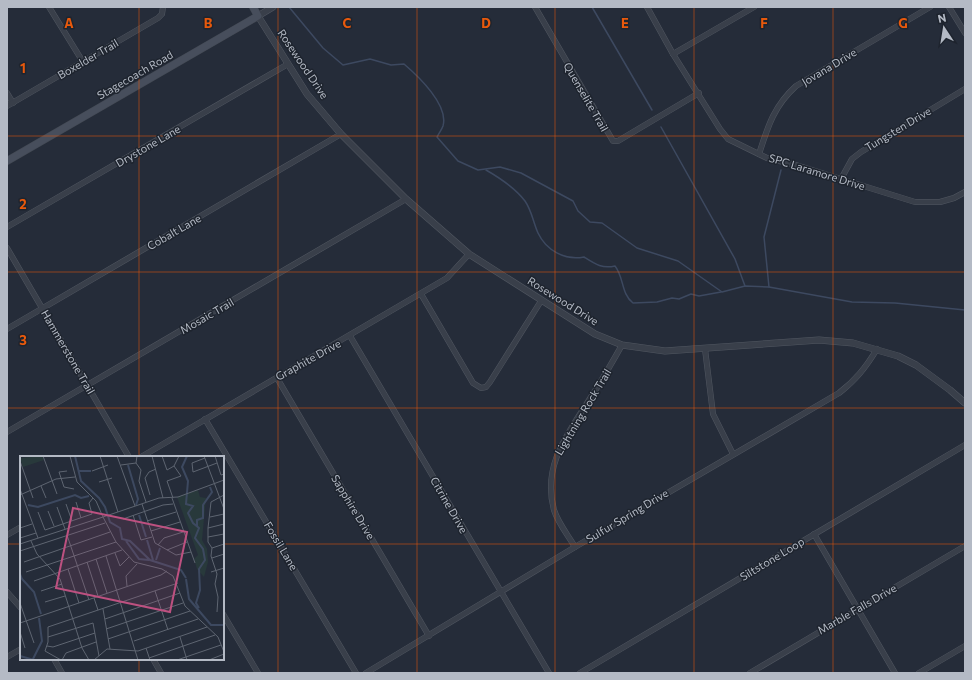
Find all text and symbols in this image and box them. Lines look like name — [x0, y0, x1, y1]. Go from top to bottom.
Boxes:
north arrow — [924, 8, 964, 48]
text: N — [936, 11, 947, 25]
text: A — [64, 15, 74, 31]
text: B — [204, 15, 213, 31]
text: C — [343, 15, 352, 31]
text: D — [481, 15, 491, 31]
text: E — [621, 15, 629, 31]
text: F — [760, 15, 768, 31]
text: G — [898, 15, 908, 31]
street label: Rosewood Drive — [275, 27, 332, 101]
street label: Boxelder Trail — [55, 36, 120, 81]
street label: Jovana Drive — [799, 45, 859, 89]
street label: Stagecoach Road — [94, 48, 175, 102]
text: 1 — [20, 60, 26, 76]
street label: Quenselite Trail — [561, 60, 612, 134]
street label: Tungsten Drive — [862, 104, 933, 153]
street label: Drystone Lane — [113, 122, 183, 169]
street label: SPC Laramore Drive — [767, 151, 867, 192]
text: 2 — [19, 196, 27, 212]
street label: Cobalt Lane — [145, 211, 203, 252]
street label: Rosewood Drive — [526, 274, 601, 328]
street label: Mosaic Trail — [178, 295, 236, 336]
street label: Hammerstone Trail — [39, 307, 98, 396]
text: 3 — [19, 332, 27, 348]
street label: Graphite Drive — [273, 336, 343, 383]
street label: Lightning Rock Trail — [552, 366, 613, 457]
inset map — [20, 456, 224, 660]
street label: Sapphire Drive — [329, 472, 378, 542]
street label: Citrine Drive — [428, 474, 471, 535]
street label: Sulfur Spring Drive — [583, 486, 670, 545]
street label: Fossil Lane — [262, 519, 301, 573]
street label: Siltstone Loop — [737, 534, 806, 583]
street label: Marble Falls Drive — [815, 581, 899, 636]

